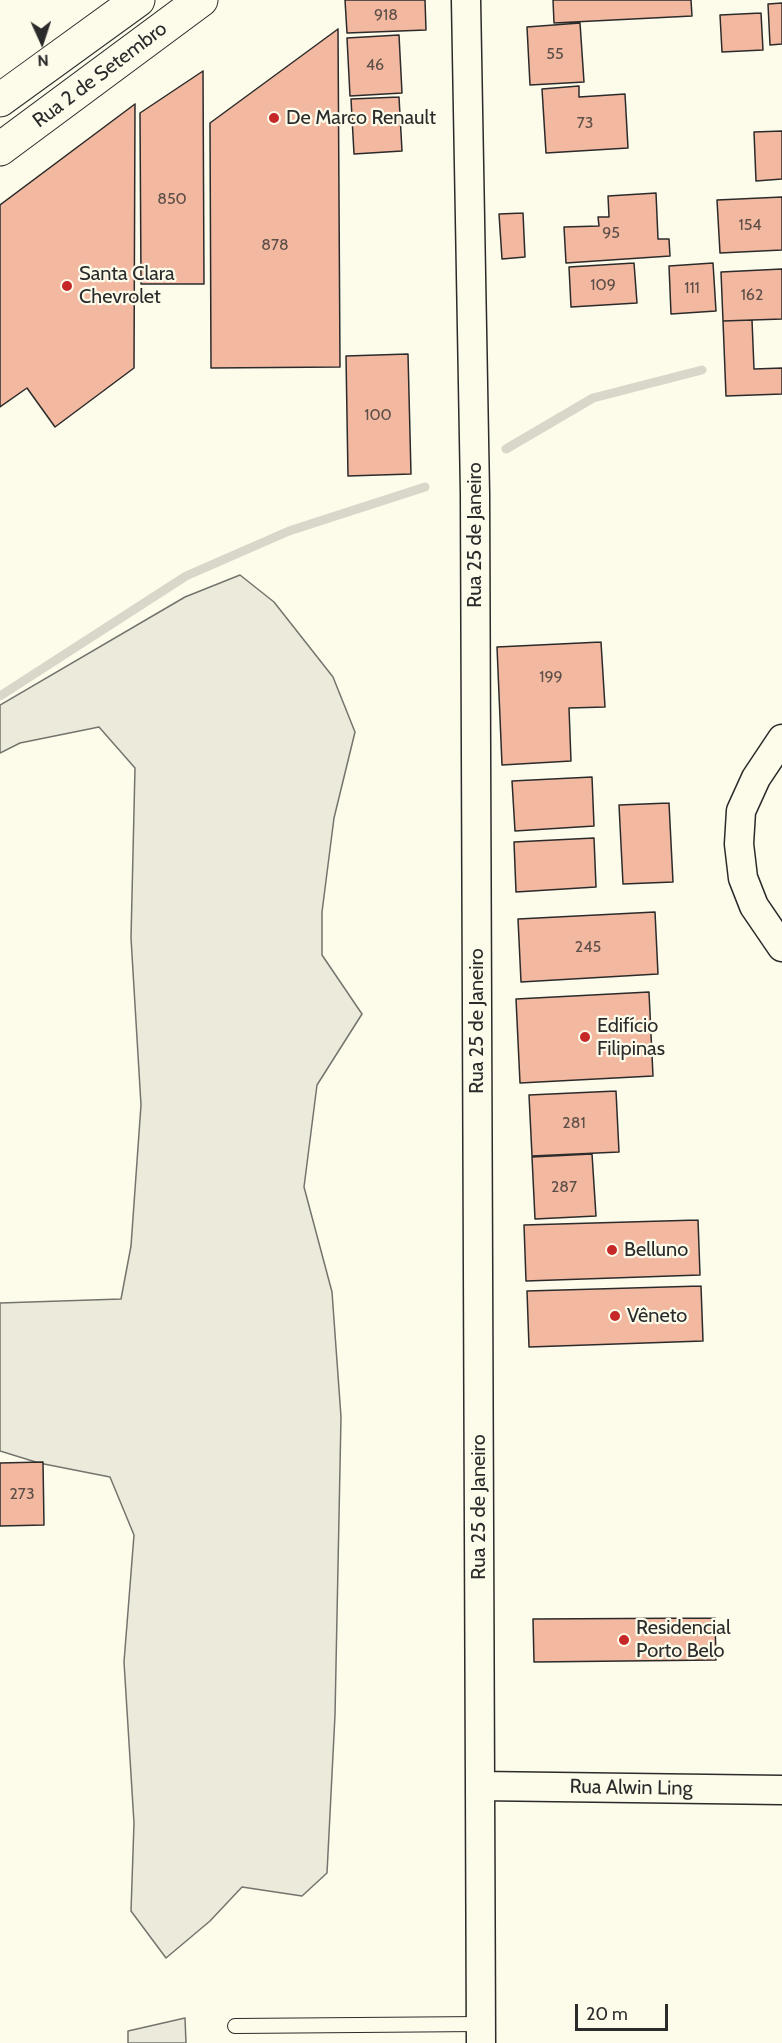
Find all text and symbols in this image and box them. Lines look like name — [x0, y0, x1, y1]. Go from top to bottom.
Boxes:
house number: 918 — [374, 5, 398, 25]
north arrow — [12, 12, 72, 72]
street label: Rua 2 de Setembro — [28, 17, 172, 133]
house number: 55 — [546, 44, 564, 64]
text: N — [37, 51, 49, 70]
house number: 46 — [366, 55, 384, 75]
place label: De Marco Renault — [286, 106, 436, 130]
marker: De Marco Renault — [267, 111, 281, 125]
house number: 73 — [577, 113, 593, 133]
house number: 850 — [157, 189, 187, 209]
house number: 154 — [738, 215, 762, 235]
house number: 95 — [602, 223, 620, 243]
house number: 878 — [261, 235, 289, 255]
place label: Santa Clara Chevrolet — [79, 262, 175, 309]
house number: 109 — [590, 275, 616, 295]
house number: 111 — [684, 278, 700, 298]
marker: Santa Clara Chevrolet — [60, 279, 74, 293]
house number: 162 — [741, 285, 763, 305]
house number: 100 — [364, 405, 392, 425]
street label: Rua 25 de Janeiro — [463, 462, 487, 608]
house number: 199 — [539, 667, 563, 687]
house number: 245 — [575, 937, 601, 957]
street label: Rua 25 de Janeiro — [465, 948, 489, 1094]
place label: Edifício Filipinas — [597, 1014, 665, 1061]
marker: Edifício Filipinas — [578, 1030, 592, 1044]
house number: 281 — [562, 1113, 586, 1133]
house number: 287 — [551, 1177, 577, 1197]
place label: Belluno — [624, 1238, 688, 1262]
marker: Belluno — [605, 1243, 619, 1257]
place label: Vêneto — [627, 1304, 687, 1328]
marker: Vêneto — [608, 1309, 622, 1323]
street label: Rua 25 de Janeiro — [467, 1434, 491, 1580]
house number: 273 — [9, 1484, 35, 1504]
place label: Residencial Porto Belo — [636, 1616, 731, 1663]
marker: Residencial Porto Belo — [617, 1633, 631, 1647]
street label: Rua Alwin Ling — [569, 1775, 693, 1801]
scale bar — [578, 1992, 671, 2030]
text: 20 m — [586, 2003, 628, 2025]

